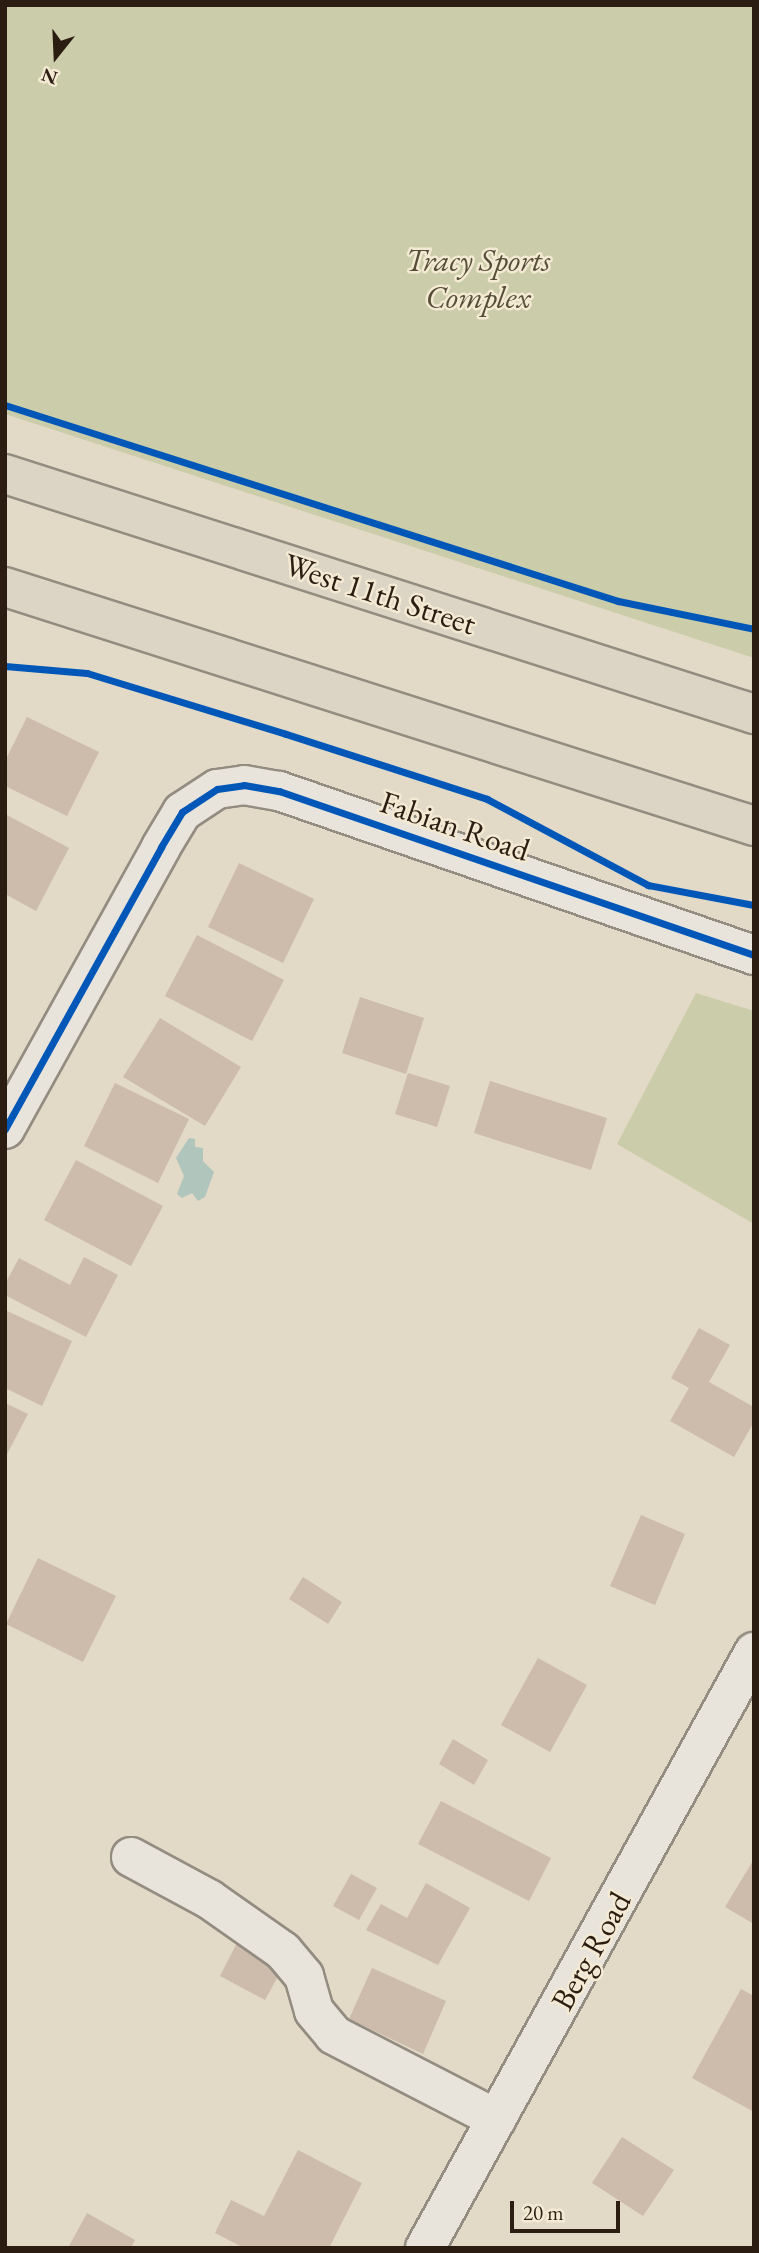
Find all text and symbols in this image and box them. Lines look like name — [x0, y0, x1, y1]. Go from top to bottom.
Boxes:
north arrow — [21, 21, 91, 91]
text: N — [38, 62, 61, 91]
park label: Tracy Sports Complex — [406, 242, 550, 317]
street label: West 11th Street — [279, 545, 481, 643]
street label: Fabian Road — [375, 783, 535, 869]
street label: Berg Road — [543, 1885, 639, 2017]
scale bar — [514, 2186, 624, 2230]
text: 20 m — [523, 2199, 564, 2226]

